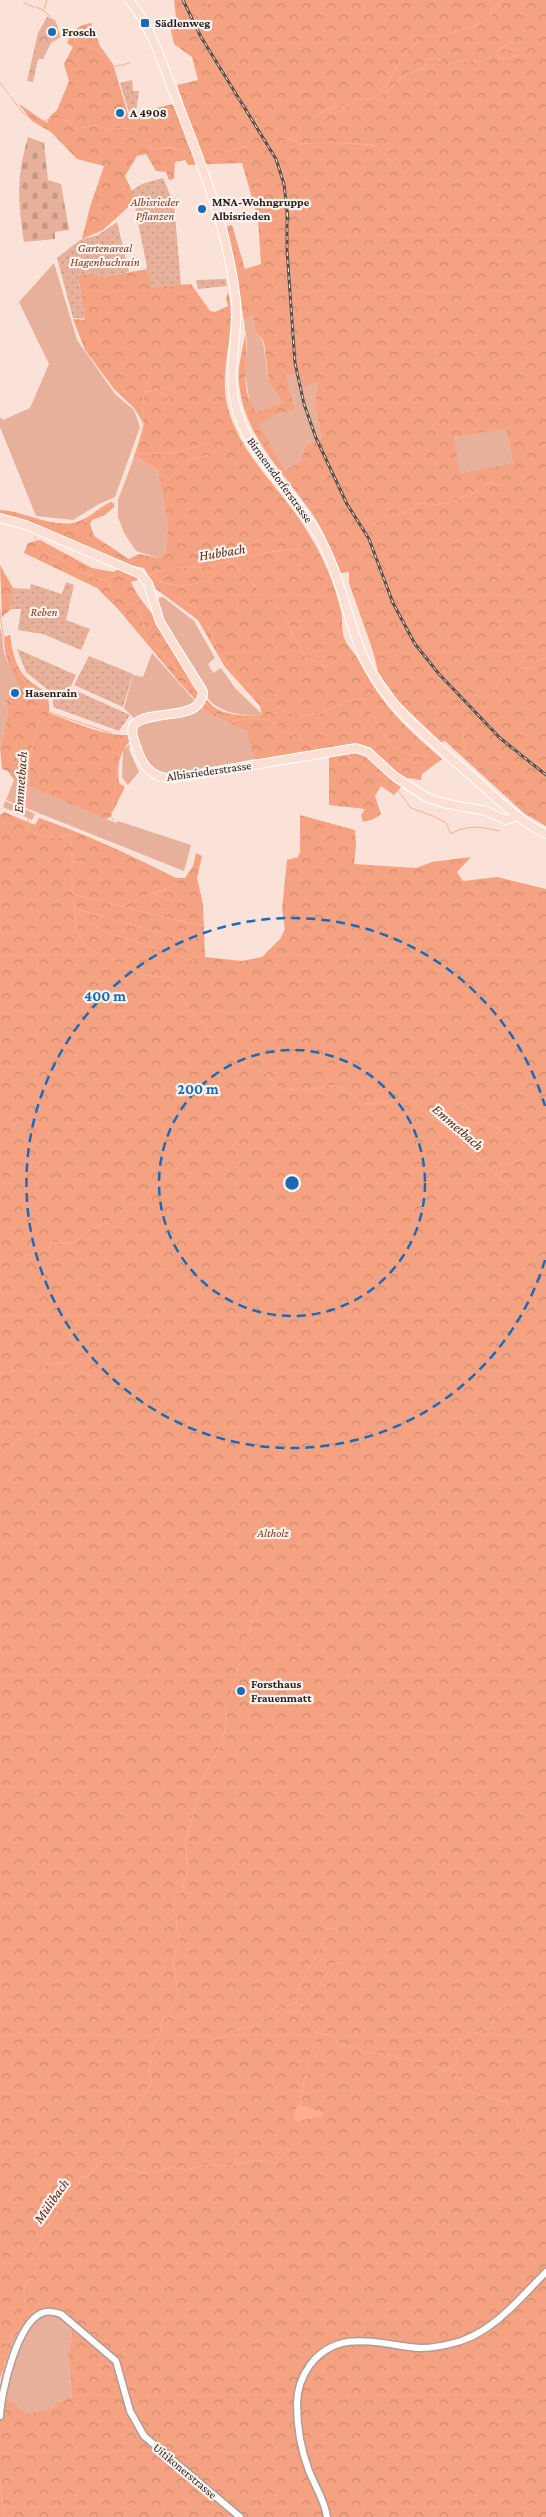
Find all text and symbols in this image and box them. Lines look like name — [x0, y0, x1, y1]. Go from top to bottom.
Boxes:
place label: Sädlenweg — [155, 16, 210, 30]
marker: Sädlenweg — [139, 17, 151, 29]
place label: Frosch — [62, 25, 96, 39]
marker: Frosch — [46, 26, 58, 38]
place label: A 4908 — [129, 106, 167, 120]
marker: A 4908 — [114, 107, 126, 119]
park label: Albisrieder Pflanzen — [130, 195, 180, 223]
place label: MNA-Wohngruppe Albisrieden — [211, 195, 310, 223]
marker: MNA-Wohngruppe Albisrieden — [196, 203, 208, 215]
park label: Gartenareal Hagenbuchrain — [70, 241, 140, 269]
street label: Birmensdorferstrasse — [244, 434, 316, 526]
water label: Hubbach — [198, 540, 247, 564]
park label: Reben — [31, 605, 58, 619]
place label: Hasenrain — [25, 686, 77, 700]
marker: Hasenrain — [9, 687, 21, 699]
water label: Emmetbach — [10, 750, 30, 813]
street label: Albisriederstrasse — [166, 758, 252, 784]
text: 400 m — [84, 988, 126, 1004]
text: 200 m — [177, 1081, 219, 1097]
water label: Emmetbach — [429, 1101, 487, 1153]
centre of rings — [283, 1174, 301, 1192]
park label: Altholz — [256, 1526, 289, 1540]
place label: Forsthaus Frauenmatt — [251, 1677, 312, 1705]
marker: Forsthaus Frauenmatt — [235, 1685, 247, 1697]
water label: Mülibach — [29, 2176, 72, 2227]
street label: Uitikonerstrasse — [150, 2440, 220, 2502]

